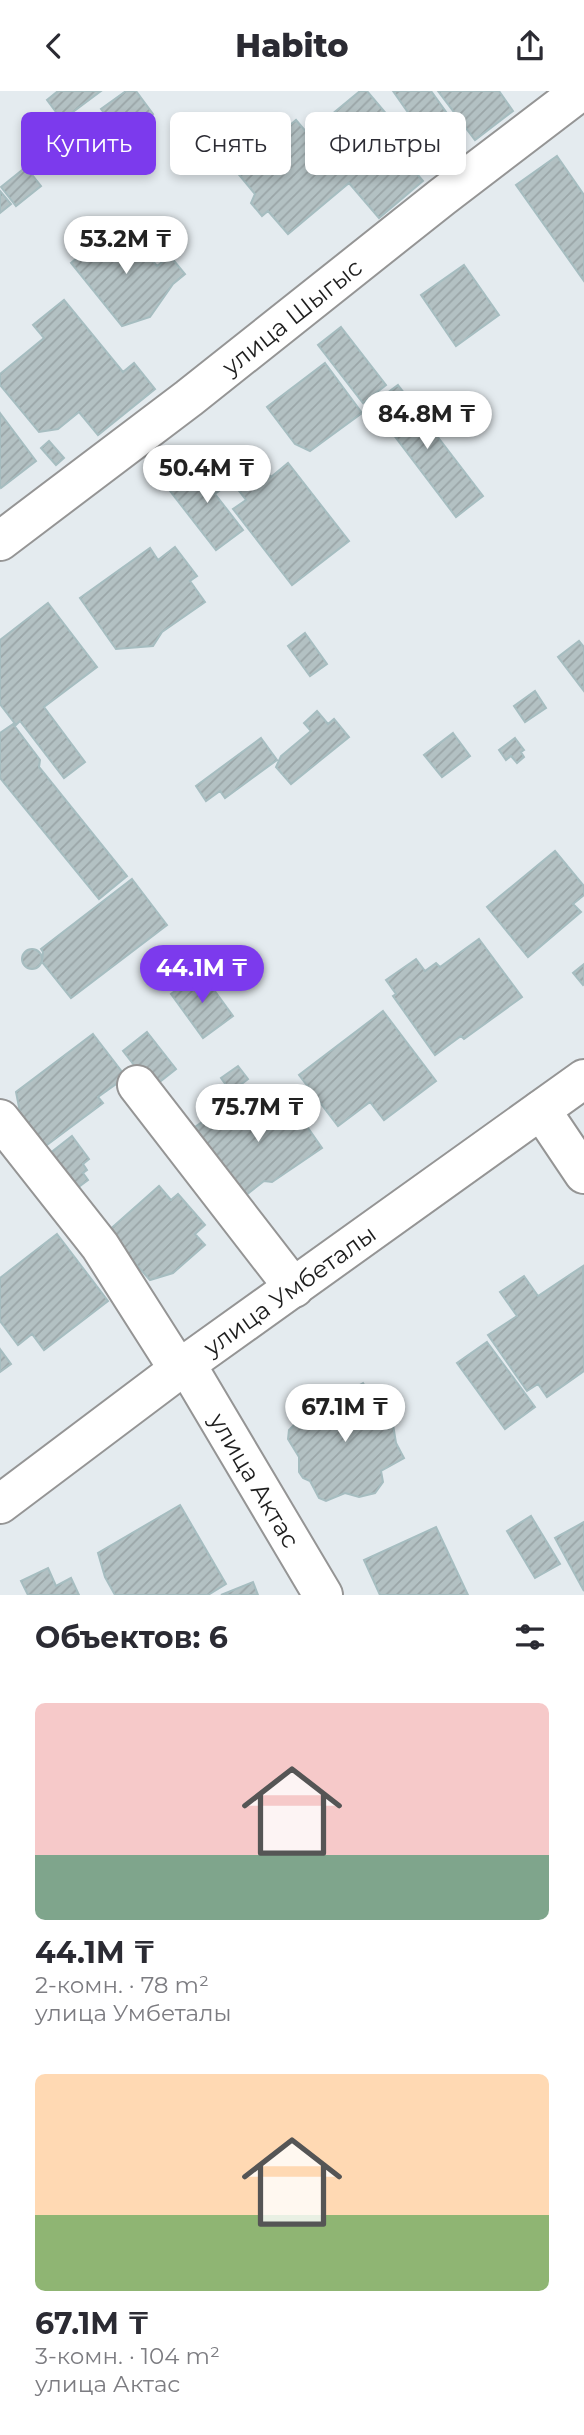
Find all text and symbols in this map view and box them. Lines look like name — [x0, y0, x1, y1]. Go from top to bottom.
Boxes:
text: Habito — [235, 26, 349, 65]
icon: back — [35, 27, 73, 65]
icon: share — [511, 27, 549, 65]
chip: Купить — [21, 112, 156, 175]
chip: Снять — [170, 112, 291, 175]
chip: Фильтры — [305, 112, 466, 175]
pin: 53.2M ₸ — [61, 216, 191, 276]
text: 53.2M ₸ — [80, 225, 172, 253]
street label: улица Шыгыс — [215, 252, 367, 381]
pin: 84.8M ₸ — [362, 391, 492, 451]
text: 84.8M ₸ — [378, 400, 476, 428]
pin: 50.4M ₸ — [142, 445, 272, 505]
text: 50.4M ₸ — [159, 454, 255, 482]
pin: 44.1M ₸ — [137, 946, 267, 1005]
text: 44.1M ₸ — [156, 954, 248, 982]
pin: 75.7M ₸ — [193, 1084, 323, 1144]
text: 75.7M ₸ — [212, 1093, 304, 1121]
street label: улица Умбеталы — [197, 1218, 381, 1362]
pin: 67.1M ₸ — [280, 1385, 410, 1444]
text: 67.1M ₸ — [301, 1393, 389, 1421]
street label: улица Актас — [203, 1407, 306, 1553]
icon: filters — [511, 1618, 549, 1656]
text: Объектов: 6 — [35, 1619, 228, 1656]
icon: home — [229, 1748, 355, 1874]
text: 44.1M ₸ — [35, 1934, 155, 1971]
text: 2-комн. · 78 m² — [35, 1971, 209, 1999]
text: улица Умбеталы — [35, 1999, 232, 2027]
icon: home — [229, 2119, 355, 2245]
text: 67.1M ₸ — [35, 2305, 149, 2342]
text: 3-комн. · 104 m² — [35, 2342, 220, 2370]
text: улица Актас — [35, 2370, 180, 2398]

